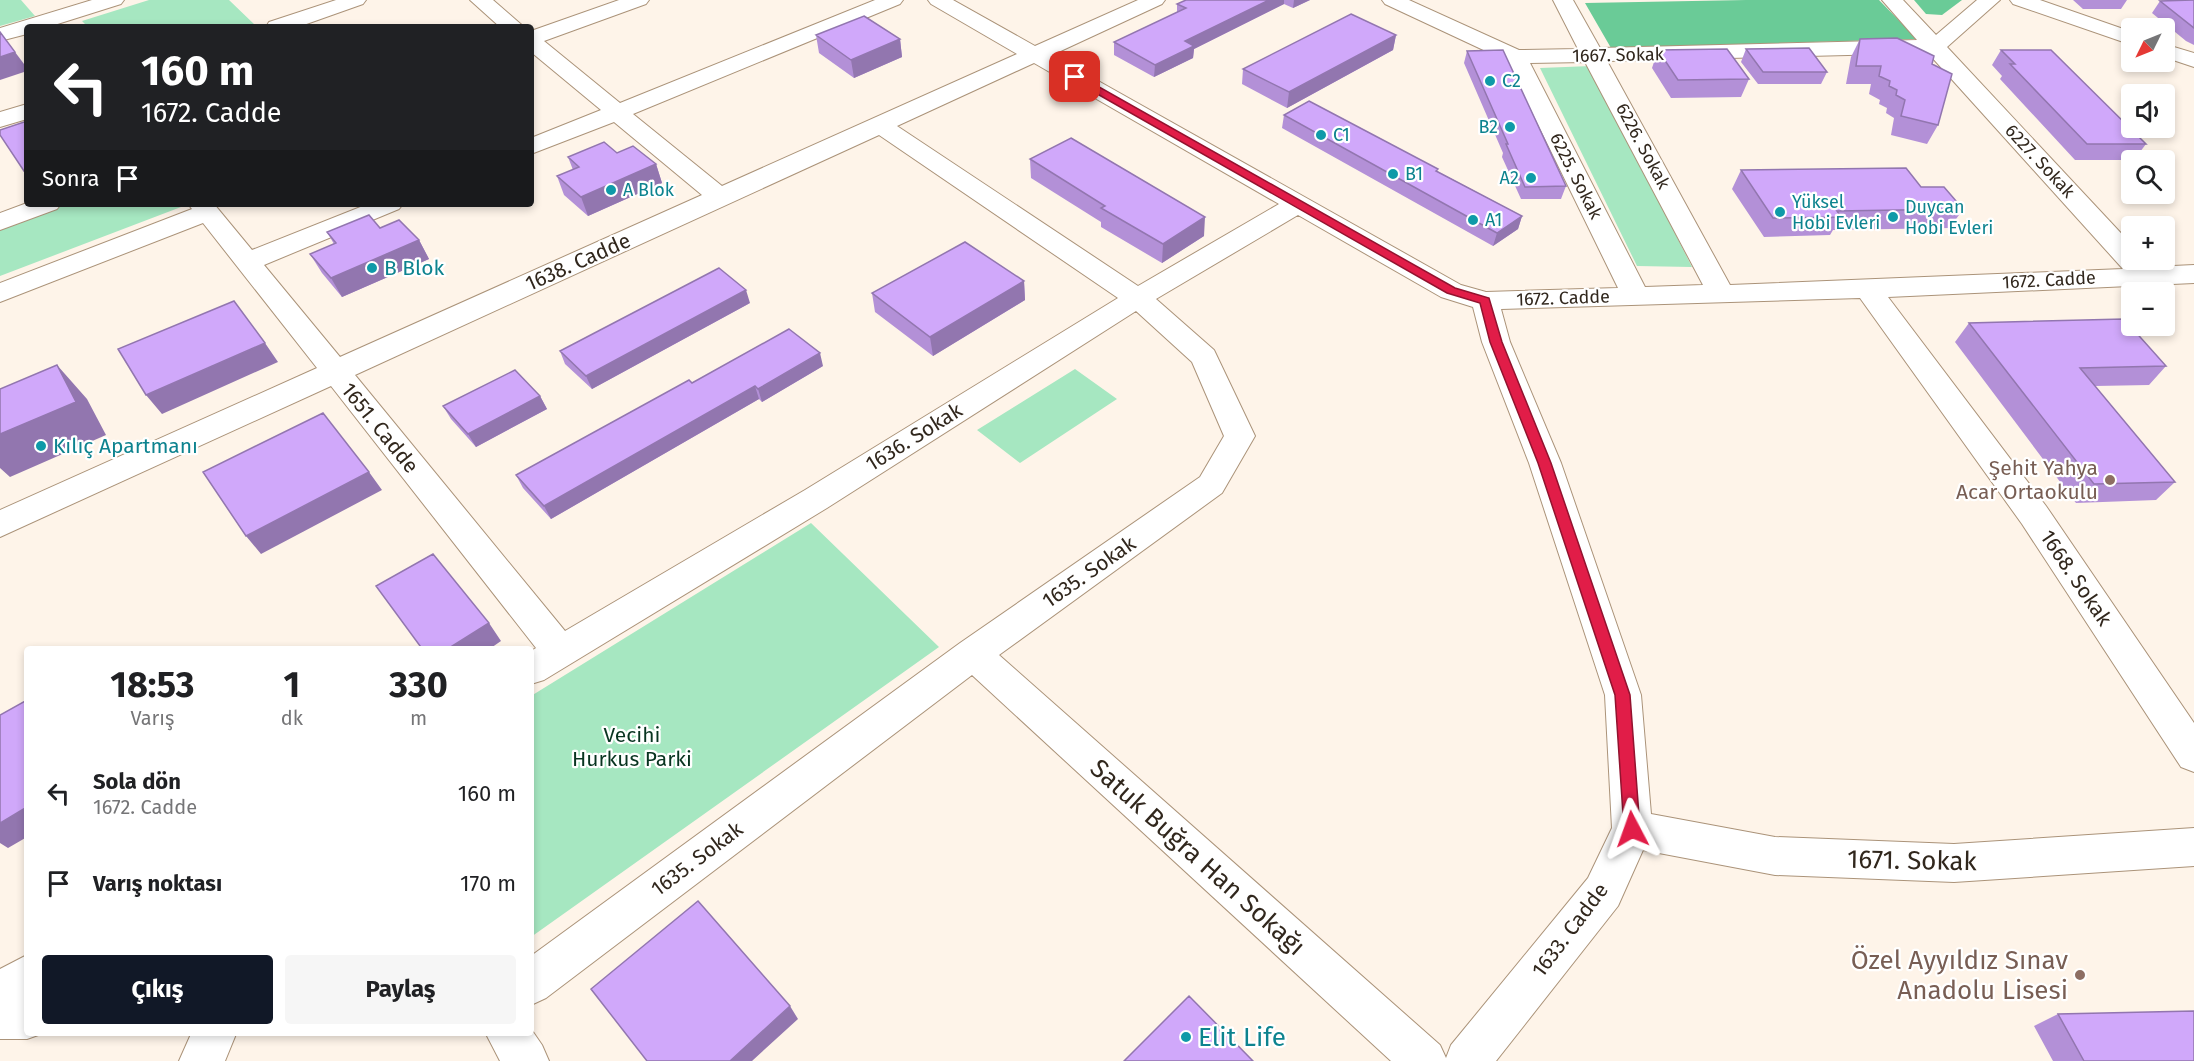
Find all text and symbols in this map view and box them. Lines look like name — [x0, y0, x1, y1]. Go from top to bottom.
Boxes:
north arrow — [2121, 18, 2175, 72]
map controls — [2121, 18, 2175, 336]
street label: 1667. Sokak — [1572, 43, 1665, 67]
text: 160 m — [141, 46, 254, 96]
icon: left — [42, 48, 120, 126]
pin — [1049, 51, 1100, 102]
icon: arrive — [1058, 60, 1091, 93]
place label: C2 — [1502, 70, 1521, 92]
marker: C2 — [1483, 74, 1497, 88]
button: sound — [2121, 84, 2175, 138]
text: 1672. Cadde — [141, 97, 282, 129]
street label: 6226. Sokak — [1611, 99, 1675, 193]
place label: B2 — [1478, 116, 1498, 138]
marker: B2 — [1503, 120, 1517, 134]
street label: 6227. Sokak — [2000, 120, 2080, 203]
place label: C1 — [1333, 124, 1350, 146]
marker: C1 — [1314, 128, 1328, 142]
street label: 6225. Sokak — [1545, 129, 1607, 223]
button: search — [2121, 150, 2175, 204]
icon: arrive — [111, 162, 144, 195]
place label: B1 — [1405, 163, 1423, 185]
text: Sonra — [42, 165, 99, 192]
marker: B1 — [1386, 167, 1400, 181]
place label: A2 — [1500, 167, 1519, 189]
marker: A2 — [1524, 171, 1538, 185]
place label: A Blok — [623, 179, 675, 201]
marker: A Blok — [604, 183, 618, 197]
place label: Yüksel Hobi Evleri — [1792, 191, 1880, 234]
place label: Duycan Hobi Evleri — [1905, 196, 1993, 239]
marker: Yüksel Hobi Evleri — [1773, 205, 1787, 219]
place label: A1 — [1485, 209, 1502, 231]
marker: Duycan Hobi Evleri — [1886, 210, 1900, 224]
marker: A1 — [1466, 213, 1480, 227]
button: + — [2121, 216, 2175, 270]
street label: 1638. Cadde — [521, 227, 635, 297]
place label: B Blok — [384, 255, 444, 281]
marker: B Blok — [365, 261, 379, 275]
street label: 1672. Cadde — [2002, 267, 2096, 293]
button: − — [2121, 282, 2175, 336]
street label: 1672. Cadde — [1516, 285, 1610, 311]
street label: 1651. Cadde — [336, 378, 424, 478]
street label: 1636. Sokak — [861, 397, 967, 477]
place label: Kılıç Apartmanı — [53, 433, 198, 459]
marker: Kılıç Apartmanı — [34, 439, 48, 453]
place label: Şehit Yahya Acar Ortaokulu — [1956, 455, 2098, 505]
marker: Şehit Yahya Acar Ortaokulu — [2103, 473, 2117, 487]
street label: 1668. Sokak — [2034, 525, 2118, 631]
street label: 1635. Sokak — [1037, 530, 1141, 614]
text: 18:53 — [110, 663, 195, 707]
text: 1 — [283, 663, 300, 707]
text: 330 — [389, 663, 448, 707]
text: Varış — [130, 706, 174, 730]
text: dk — [281, 706, 303, 730]
text: m — [410, 706, 427, 730]
park label: Vecihi Hurkus Parki — [572, 722, 692, 772]
street label: Satuk Buğra Han Sokağı — [1084, 753, 1312, 962]
text: Sola dön — [93, 768, 181, 795]
icon: left — [42, 777, 75, 810]
text: 160 m — [458, 780, 516, 807]
text: 1672. Cadde — [93, 795, 197, 819]
position arrow — [1600, 797, 1664, 861]
street label: 1635. Sokak — [646, 816, 748, 902]
street label: 1671. Sokak — [1847, 844, 1978, 877]
icon: arrive — [42, 867, 75, 900]
text: Varış noktası — [93, 870, 222, 897]
text: 170 m — [460, 870, 516, 897]
street label: 1633. Cadde — [1526, 878, 1614, 982]
place label: Özel Ayyıldız Sınav Anadolu Lisesi — [1851, 945, 2068, 1006]
button: Çıkış — [42, 955, 273, 1024]
button: Paylaş — [285, 955, 516, 1024]
marker: Özel Ayyıldız Sınav Anadolu Lisesi — [2073, 968, 2087, 982]
place label: Elit Life — [1198, 1022, 1286, 1053]
marker: Elit Life — [1179, 1030, 1193, 1044]

